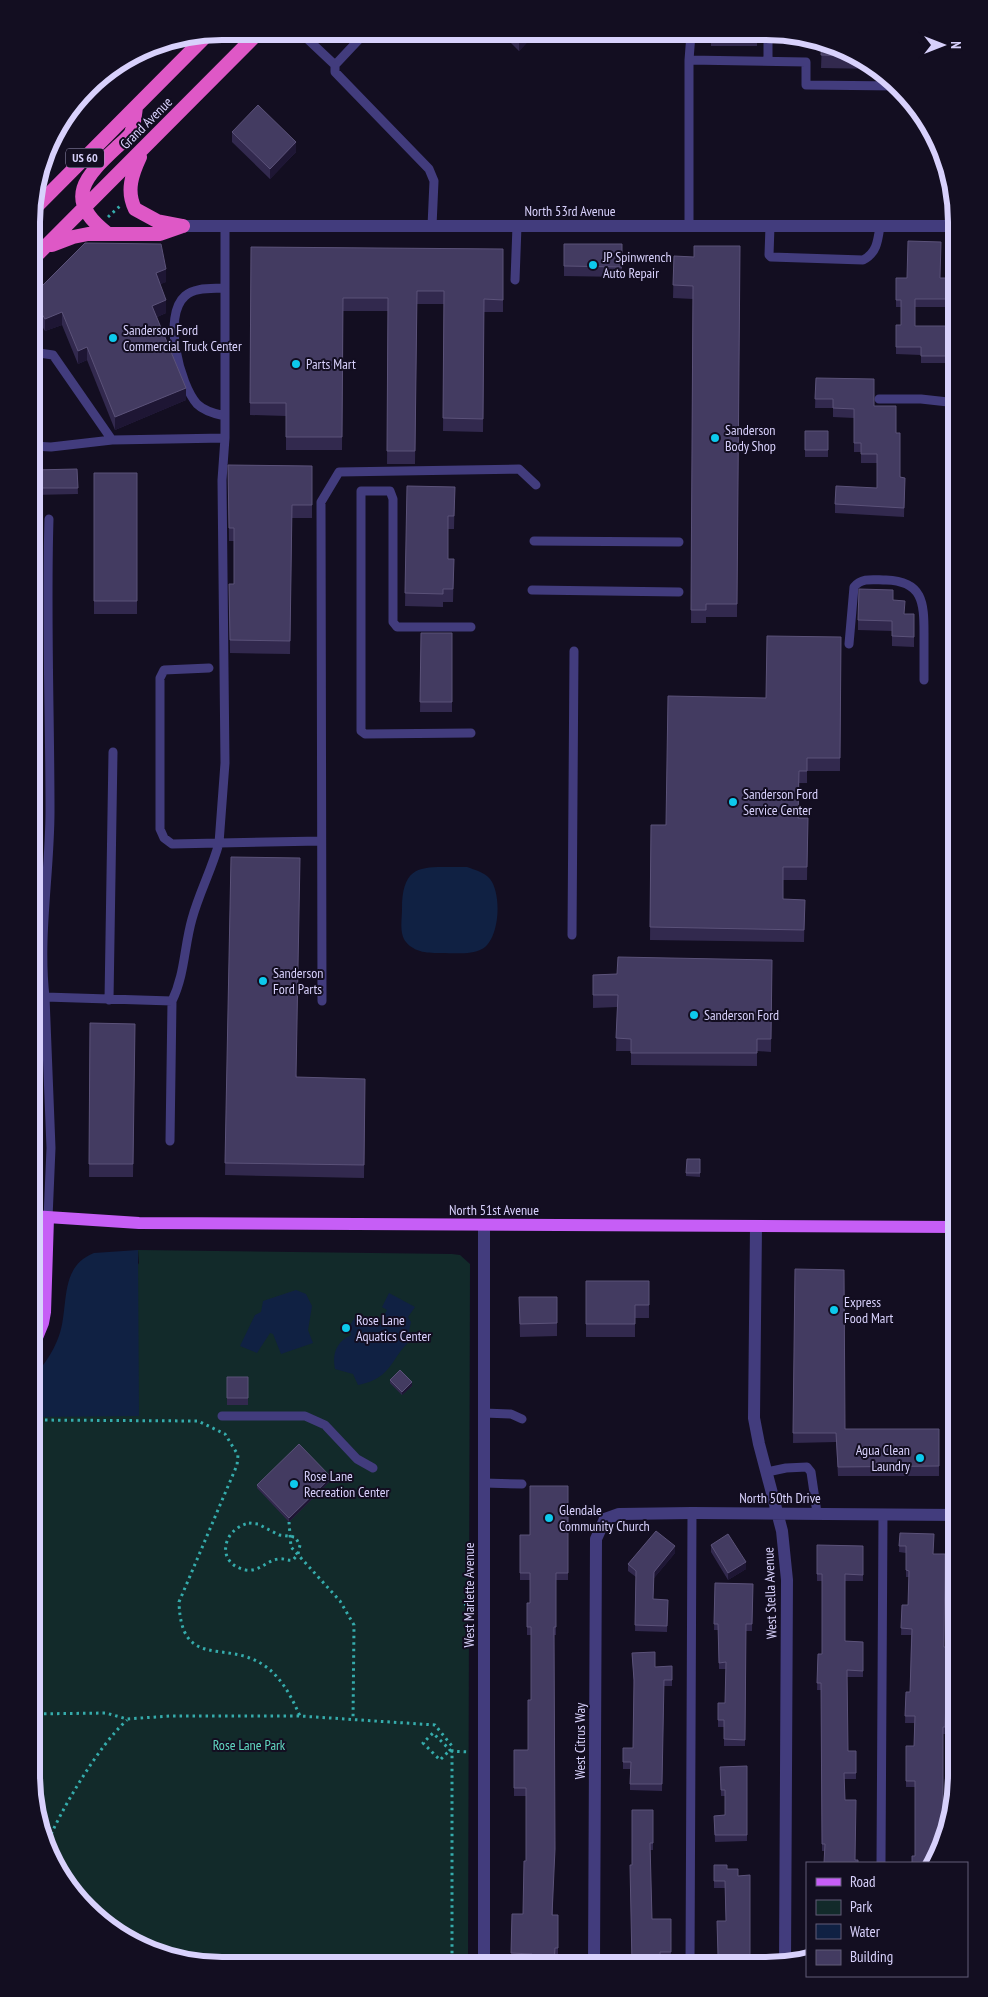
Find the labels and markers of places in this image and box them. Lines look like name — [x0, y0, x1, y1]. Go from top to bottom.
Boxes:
place label: JP Spinwrench Auto Repair — [602, 248, 672, 282]
marker: JP Spinwrench Auto Repair — [587, 259, 599, 271]
place label: Sanderson Ford Commercial Truck Center — [123, 321, 242, 355]
marker: Sanderson Ford Commercial Truck Center — [107, 332, 119, 344]
place label: Parts Mart — [306, 355, 356, 373]
marker: Parts Mart — [290, 358, 302, 370]
place label: Sanderson Body Shop — [725, 421, 776, 455]
marker: Sanderson Body Shop — [709, 432, 721, 444]
place label: Sanderson Ford Service Center — [743, 785, 818, 819]
marker: Sanderson Ford Service Center — [727, 796, 739, 808]
place label: Sanderson Ford Parts — [273, 964, 323, 998]
marker: Sanderson Ford Parts — [257, 975, 269, 987]
place label: Sanderson Ford — [704, 1006, 779, 1024]
marker: Sanderson Ford — [688, 1009, 700, 1021]
place label: Express Food Mart — [844, 1293, 894, 1327]
marker: Express Food Mart — [828, 1304, 840, 1316]
place label: Rose Lane Aquatics Center — [356, 1311, 431, 1345]
marker: Rose Lane Aquatics Center — [340, 1322, 352, 1334]
place label: Agua Clean Laundry — [856, 1441, 911, 1475]
marker: Agua Clean Laundry — [914, 1452, 926, 1464]
place label: Rose Lane Recreation Center — [304, 1467, 390, 1501]
marker: Rose Lane Recreation Center — [288, 1478, 300, 1490]
place label: Glendale Community Church — [559, 1501, 650, 1535]
marker: Glendale Community Church — [543, 1512, 555, 1524]

